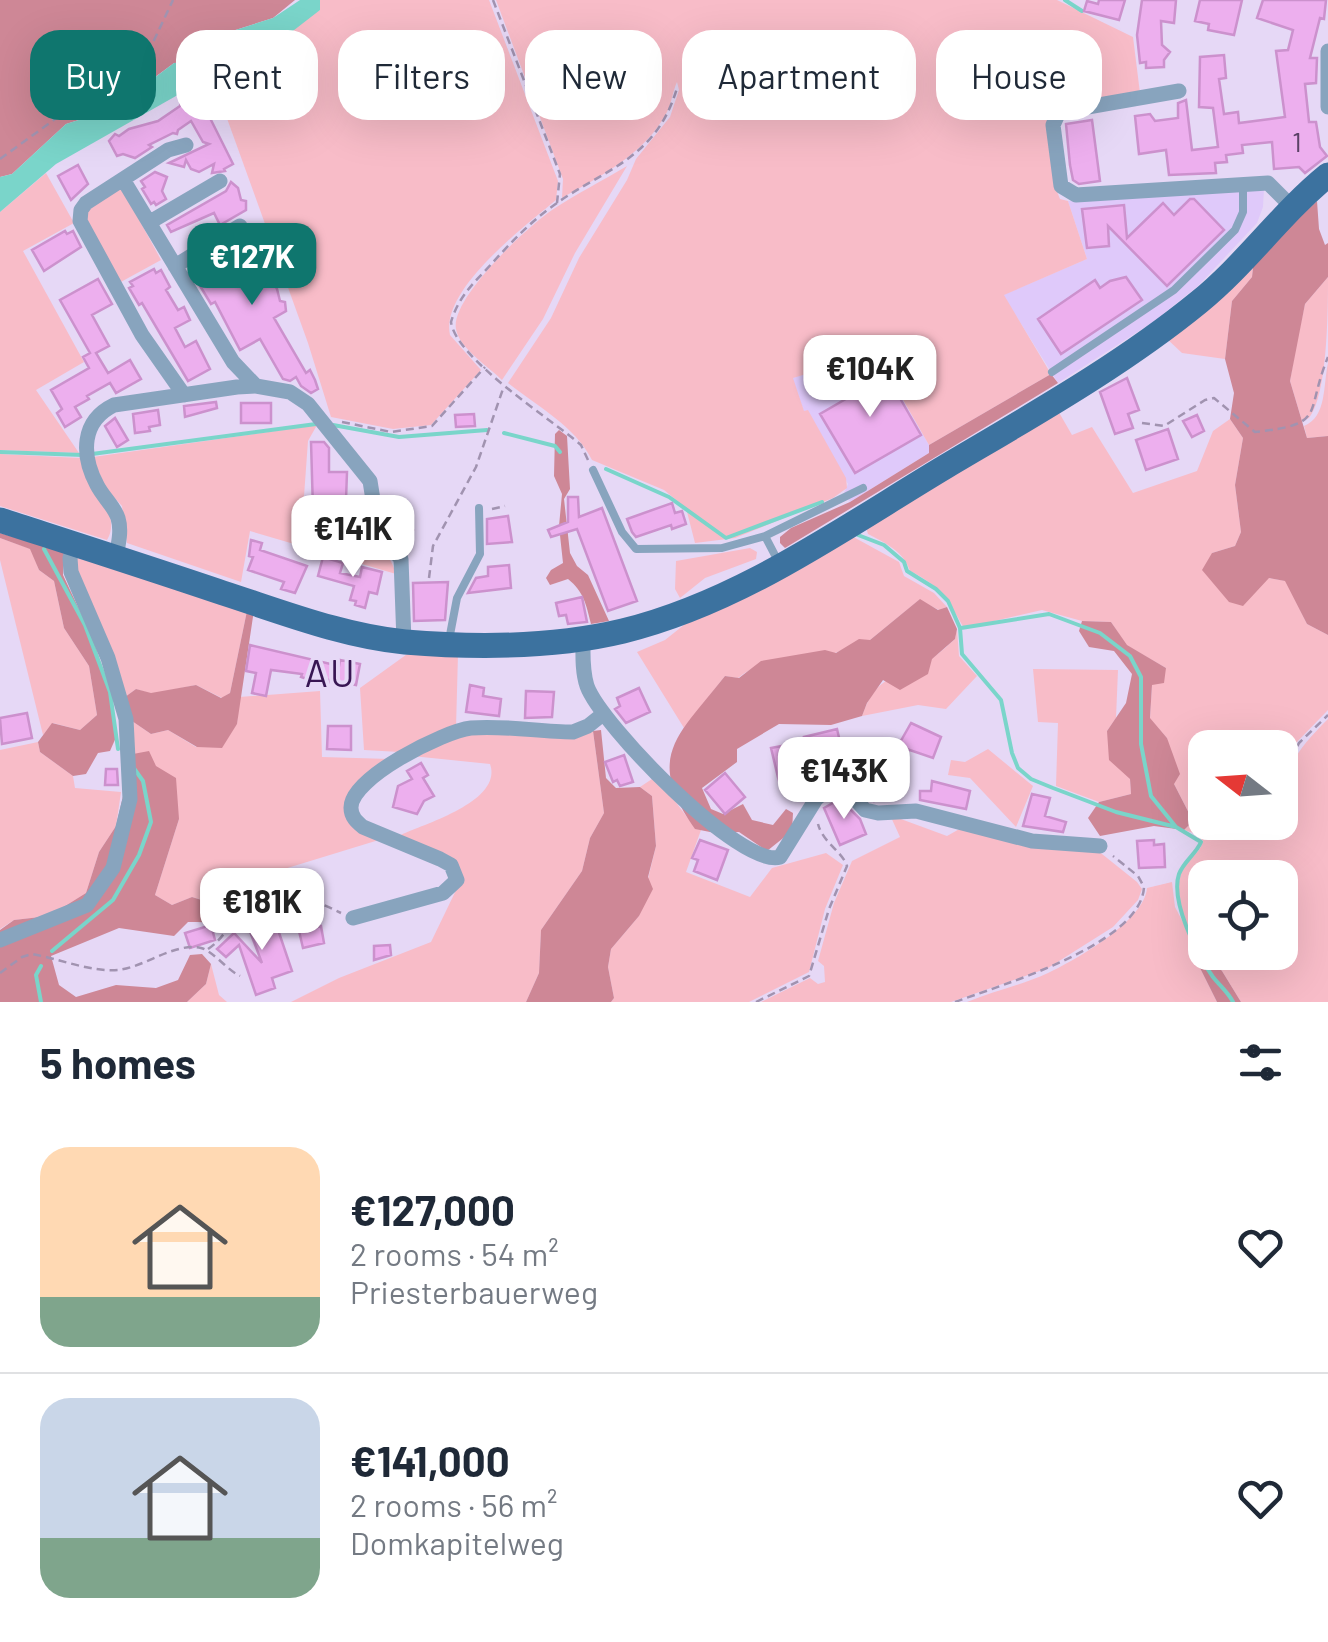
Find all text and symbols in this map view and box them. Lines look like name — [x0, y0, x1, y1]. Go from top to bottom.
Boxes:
chip: Buy — [30, 30, 156, 120]
chip: Rent — [176, 30, 318, 120]
chip: Filters — [338, 30, 505, 120]
chip: New — [525, 30, 662, 120]
chip: Apartment — [682, 30, 916, 120]
chip: House — [936, 30, 1102, 120]
house number: 1 — [1292, 124, 1302, 158]
pin: €127K — [182, 223, 322, 308]
text: €127K — [209, 236, 295, 274]
pin: €104K — [800, 335, 940, 420]
text: €104K — [825, 348, 915, 386]
pin: €141K — [283, 495, 423, 580]
text: €141K — [313, 508, 393, 546]
district label: AU — [305, 649, 357, 695]
north arrow — [1188, 730, 1298, 840]
map controls — [1188, 730, 1298, 970]
pin: €143K — [774, 737, 914, 822]
text: €143K — [800, 750, 888, 788]
button: locate — [1188, 860, 1298, 970]
pin: €181K — [192, 868, 332, 953]
text: €181K — [222, 881, 302, 919]
icon: filters — [1233, 1035, 1288, 1090]
text: 5 homes — [40, 1037, 196, 1087]
text: €127,000 — [350, 1184, 515, 1234]
icon: home — [120, 1187, 240, 1307]
icon: heart — [1233, 1220, 1288, 1275]
text: 2 rooms · 54 m² — [350, 1234, 559, 1272]
text: Priesterbauerweg — [350, 1272, 598, 1310]
text: €141,000 — [350, 1435, 510, 1485]
icon: home — [120, 1438, 240, 1558]
icon: heart — [1233, 1471, 1288, 1526]
text: 2 rooms · 56 m² — [350, 1485, 558, 1523]
text: Domkapitelweg — [350, 1523, 564, 1561]

